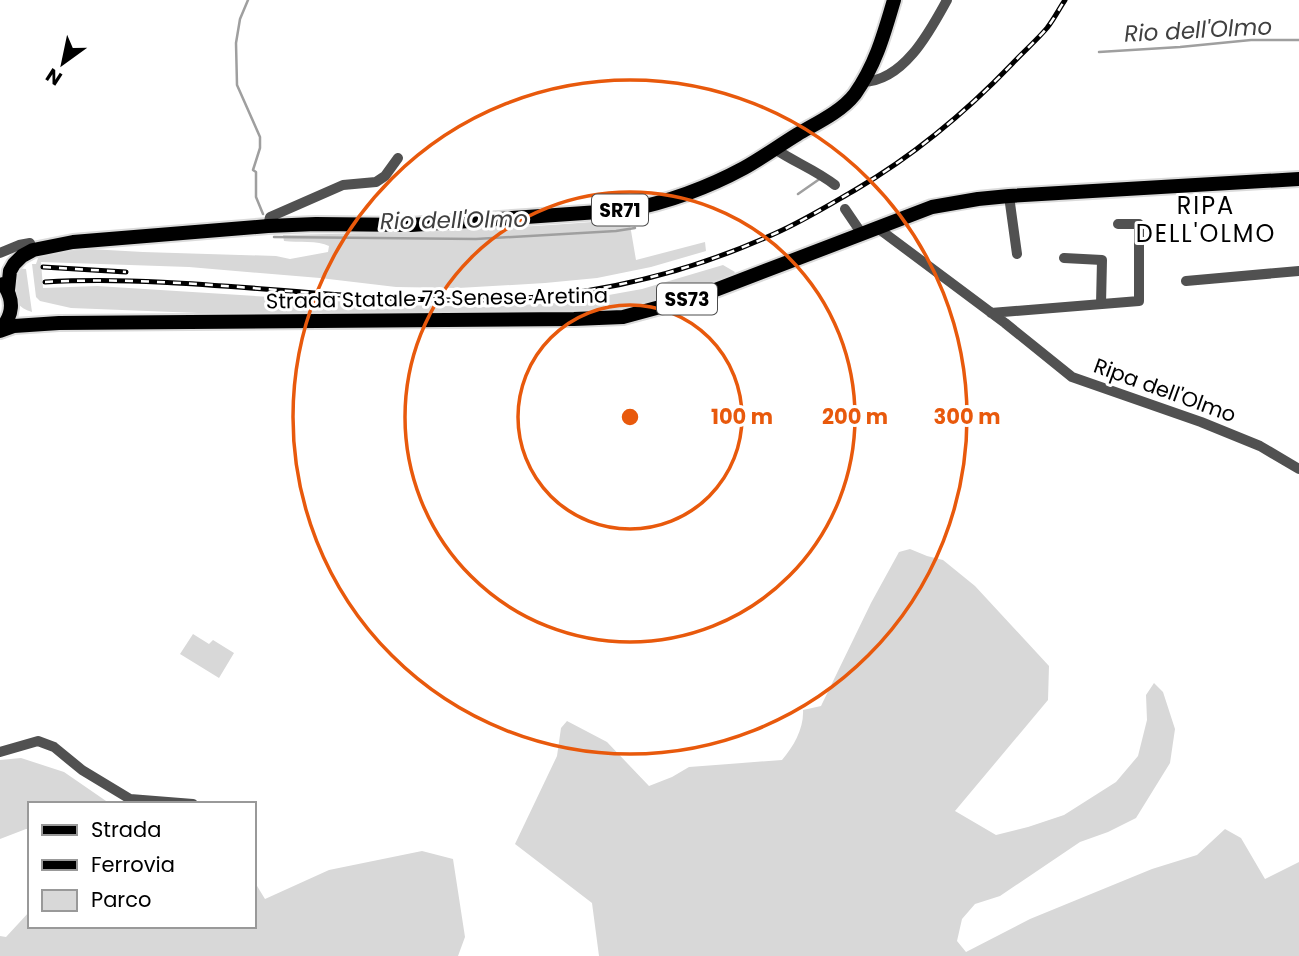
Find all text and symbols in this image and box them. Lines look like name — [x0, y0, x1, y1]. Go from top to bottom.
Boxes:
water label: Rio dell'Olmo — [1123, 10, 1273, 50]
north arrow — [28, 28, 98, 98]
text: N — [41, 62, 67, 92]
district label: RIPA DELL'OLMO — [1136, 189, 1276, 250]
road number: SR71 — [592, 194, 648, 226]
water label: Rio dell'Olmo — [380, 203, 528, 237]
street label: Strada Statale 73 Senese Aretina — [266, 281, 608, 315]
road number: SS73 — [657, 284, 717, 314]
street label: Ripa dell'Olmo — [1090, 351, 1240, 429]
text: 100 m — [711, 402, 773, 431]
text: 200 m — [822, 402, 888, 431]
text: 300 m — [934, 402, 1000, 431]
centre of rings — [618, 405, 642, 429]
legend — [28, 802, 256, 928]
text: Strada — [91, 815, 161, 844]
text: Ferrovia — [91, 850, 175, 879]
text: Parco — [91, 885, 151, 914]

